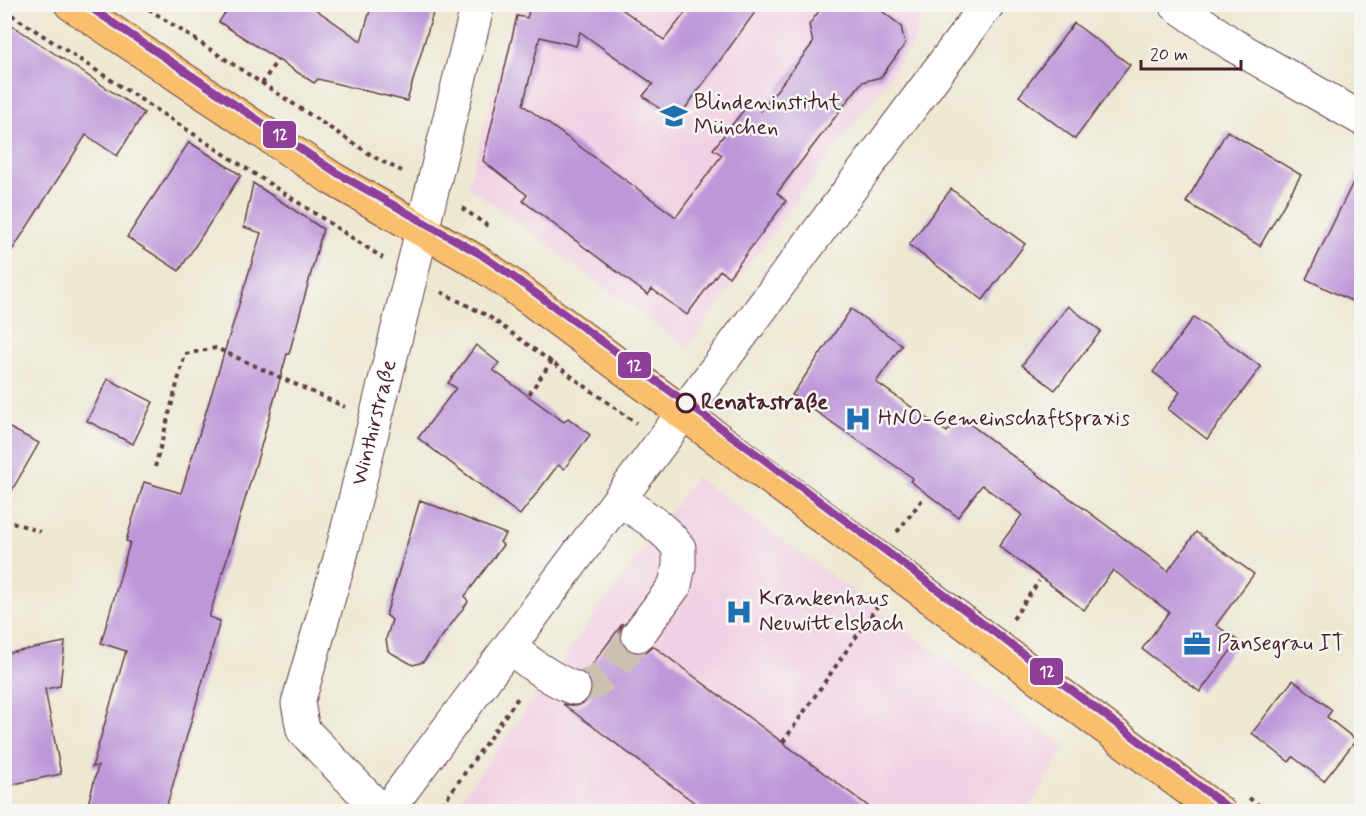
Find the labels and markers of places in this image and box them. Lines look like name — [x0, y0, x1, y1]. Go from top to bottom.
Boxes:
place label: Blindeninstitut München — [694, 89, 842, 142]
school or university icon: Blindeninstitut München — [659, 101, 689, 131]
place label: Renatastraße — [701, 389, 828, 417]
marker: Renatastraße — [676, 393, 696, 413]
hospital icon: HNO-Gemeinschaftspraxis — [843, 404, 873, 434]
place label: HNO-Gemeinschaftspraxis — [878, 405, 1130, 433]
place label: Krankenhaus Neuwittelsbach — [759, 585, 904, 638]
hospital icon: Krankenhaus Neuwittelsbach — [724, 597, 754, 627]
office icon: Pansegrau IT — [1182, 629, 1212, 659]
place label: Pansegrau IT — [1217, 630, 1344, 659]

